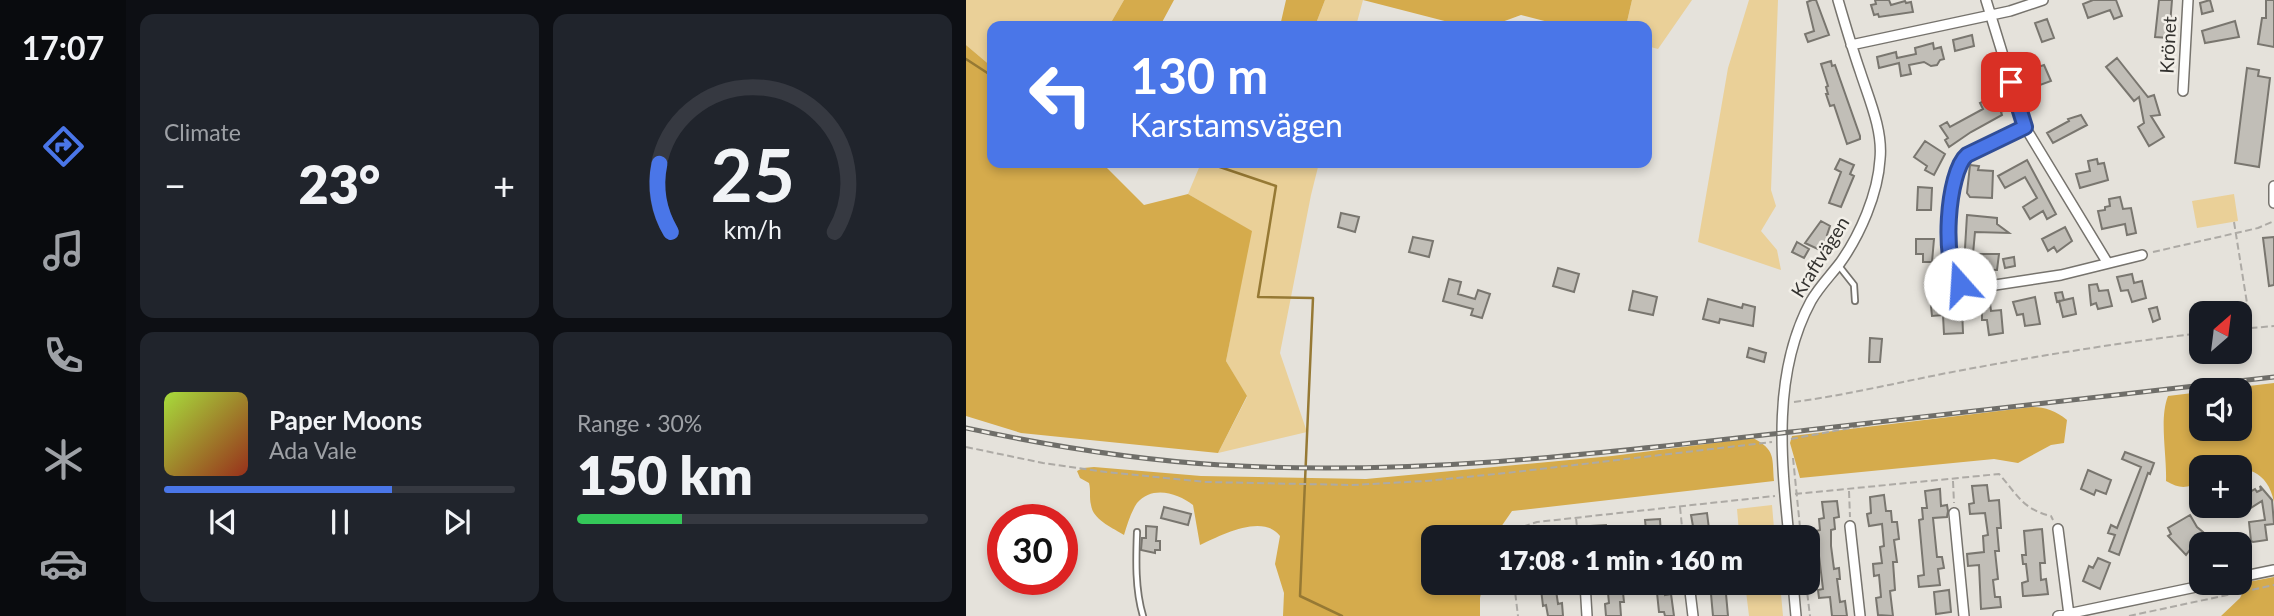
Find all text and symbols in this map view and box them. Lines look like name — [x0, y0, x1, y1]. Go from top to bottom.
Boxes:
street label: Krönet — [2155, 16, 2180, 74]
text: 17:07 — [22, 28, 104, 67]
text: 130 m — [1130, 46, 1268, 104]
icon: left — [1015, 49, 1106, 140]
pin — [1981, 52, 2041, 112]
icon: arrive — [1992, 63, 2030, 101]
text: Karstamsvägen — [1130, 105, 1343, 144]
text: Climate — [164, 118, 241, 146]
icon: directions — [39, 122, 88, 171]
text: 25 — [710, 130, 795, 218]
text: 23° — [299, 153, 380, 215]
text: − — [164, 162, 186, 208]
text: + — [493, 162, 515, 208]
street label: Kraftvägen — [1786, 212, 1853, 301]
text: km/h — [723, 214, 782, 244]
icon: music — [39, 226, 88, 275]
position arrow — [1923, 247, 1997, 321]
north arrow — [2189, 301, 2252, 364]
map controls — [2189, 301, 2252, 595]
icon: phone — [39, 331, 88, 380]
button: sound — [2189, 378, 2252, 441]
text: Paper Moons — [269, 404, 422, 436]
text: Range · 30% — [577, 409, 702, 437]
icon: climate — [39, 435, 88, 484]
text: Ada Vale — [269, 436, 357, 464]
text: 150 km — [577, 444, 753, 506]
button: + — [2189, 455, 2252, 518]
icon: previous — [204, 503, 242, 541]
icon: pause — [321, 503, 359, 541]
icon: next — [438, 503, 476, 541]
speed limit sign: 30 — [987, 504, 1078, 595]
button: − — [2189, 532, 2252, 595]
icon: car — [39, 539, 88, 588]
text: 17:08 · 1 min · 160 m — [1498, 544, 1743, 576]

